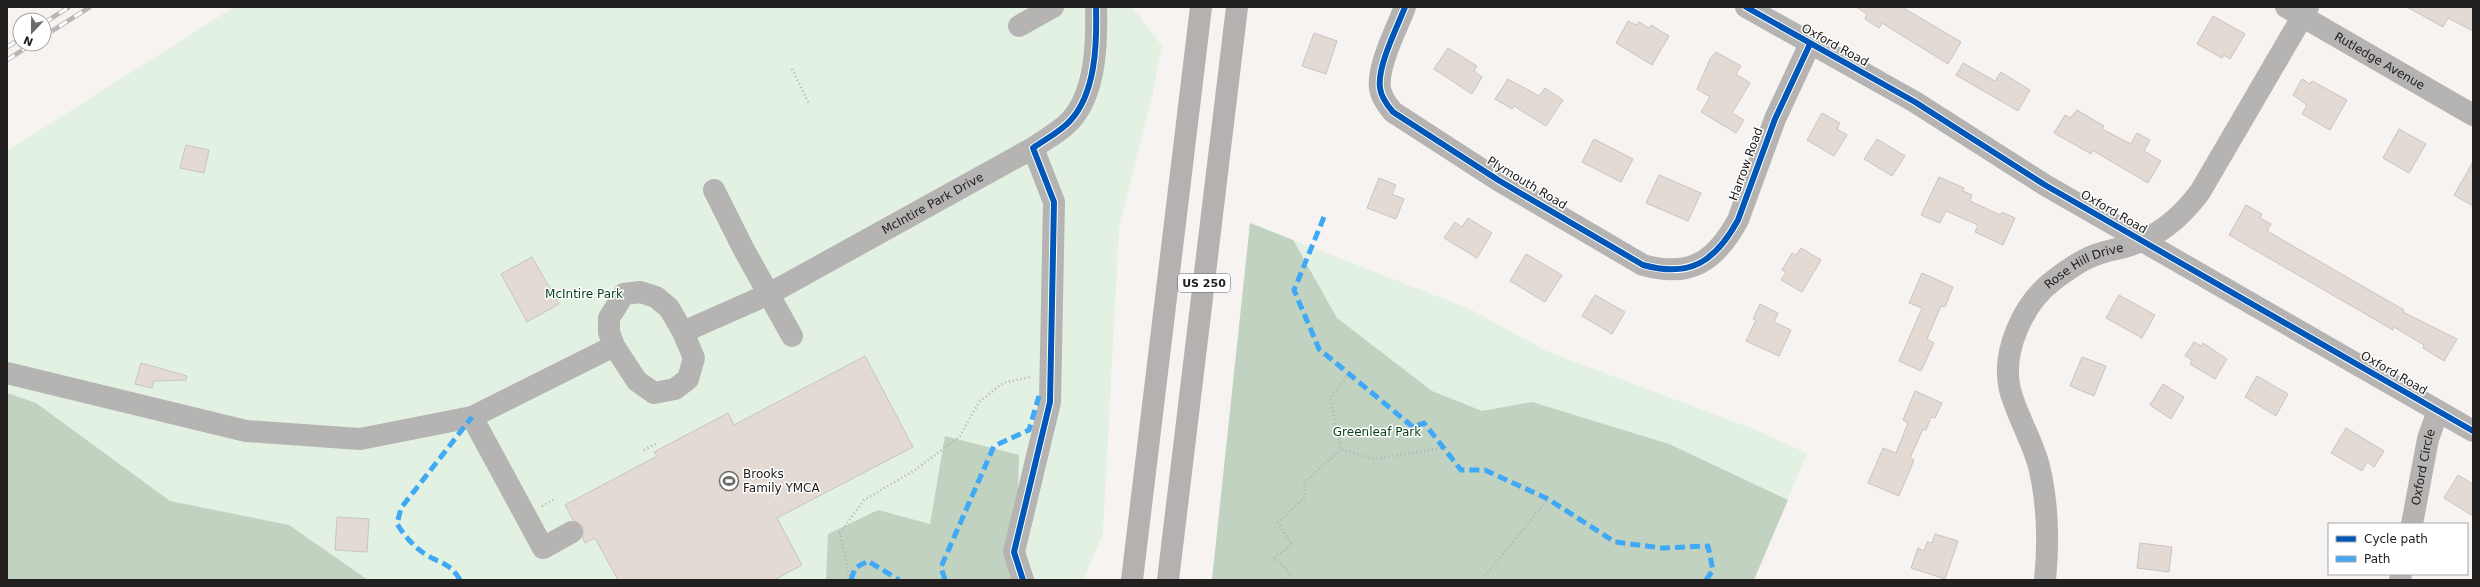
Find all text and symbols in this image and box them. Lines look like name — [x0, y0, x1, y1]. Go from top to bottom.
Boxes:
north arrow — [12, 12, 52, 52]
street label: Oxford Road — [1799, 21, 1871, 69]
street label: Rutledge Avenue — [2332, 29, 2427, 93]
text: N — [22, 33, 35, 49]
street label: Harrow Road — [1726, 125, 1766, 203]
street label: Plymouth Road — [1485, 154, 1569, 212]
street label: McIntire Park Drive — [879, 170, 986, 237]
street label: Oxford Road — [2078, 187, 2150, 237]
street label: Rose Hill Drive — [2042, 241, 2125, 292]
road number: US 250 — [1178, 274, 1230, 292]
park label: McIntire Park — [545, 287, 623, 301]
street label: Oxford Road — [2358, 348, 2430, 398]
park label: Greenleaf Park — [1333, 425, 1421, 439]
street label: Oxford Circle — [2409, 427, 2438, 507]
place label: Brooks Family YMCA — [743, 467, 820, 495]
sports icon: Brooks Family YMCA — [718, 470, 740, 492]
legend — [2328, 523, 2468, 575]
text: Cycle path — [2364, 532, 2428, 546]
text: Path — [2364, 552, 2390, 566]

